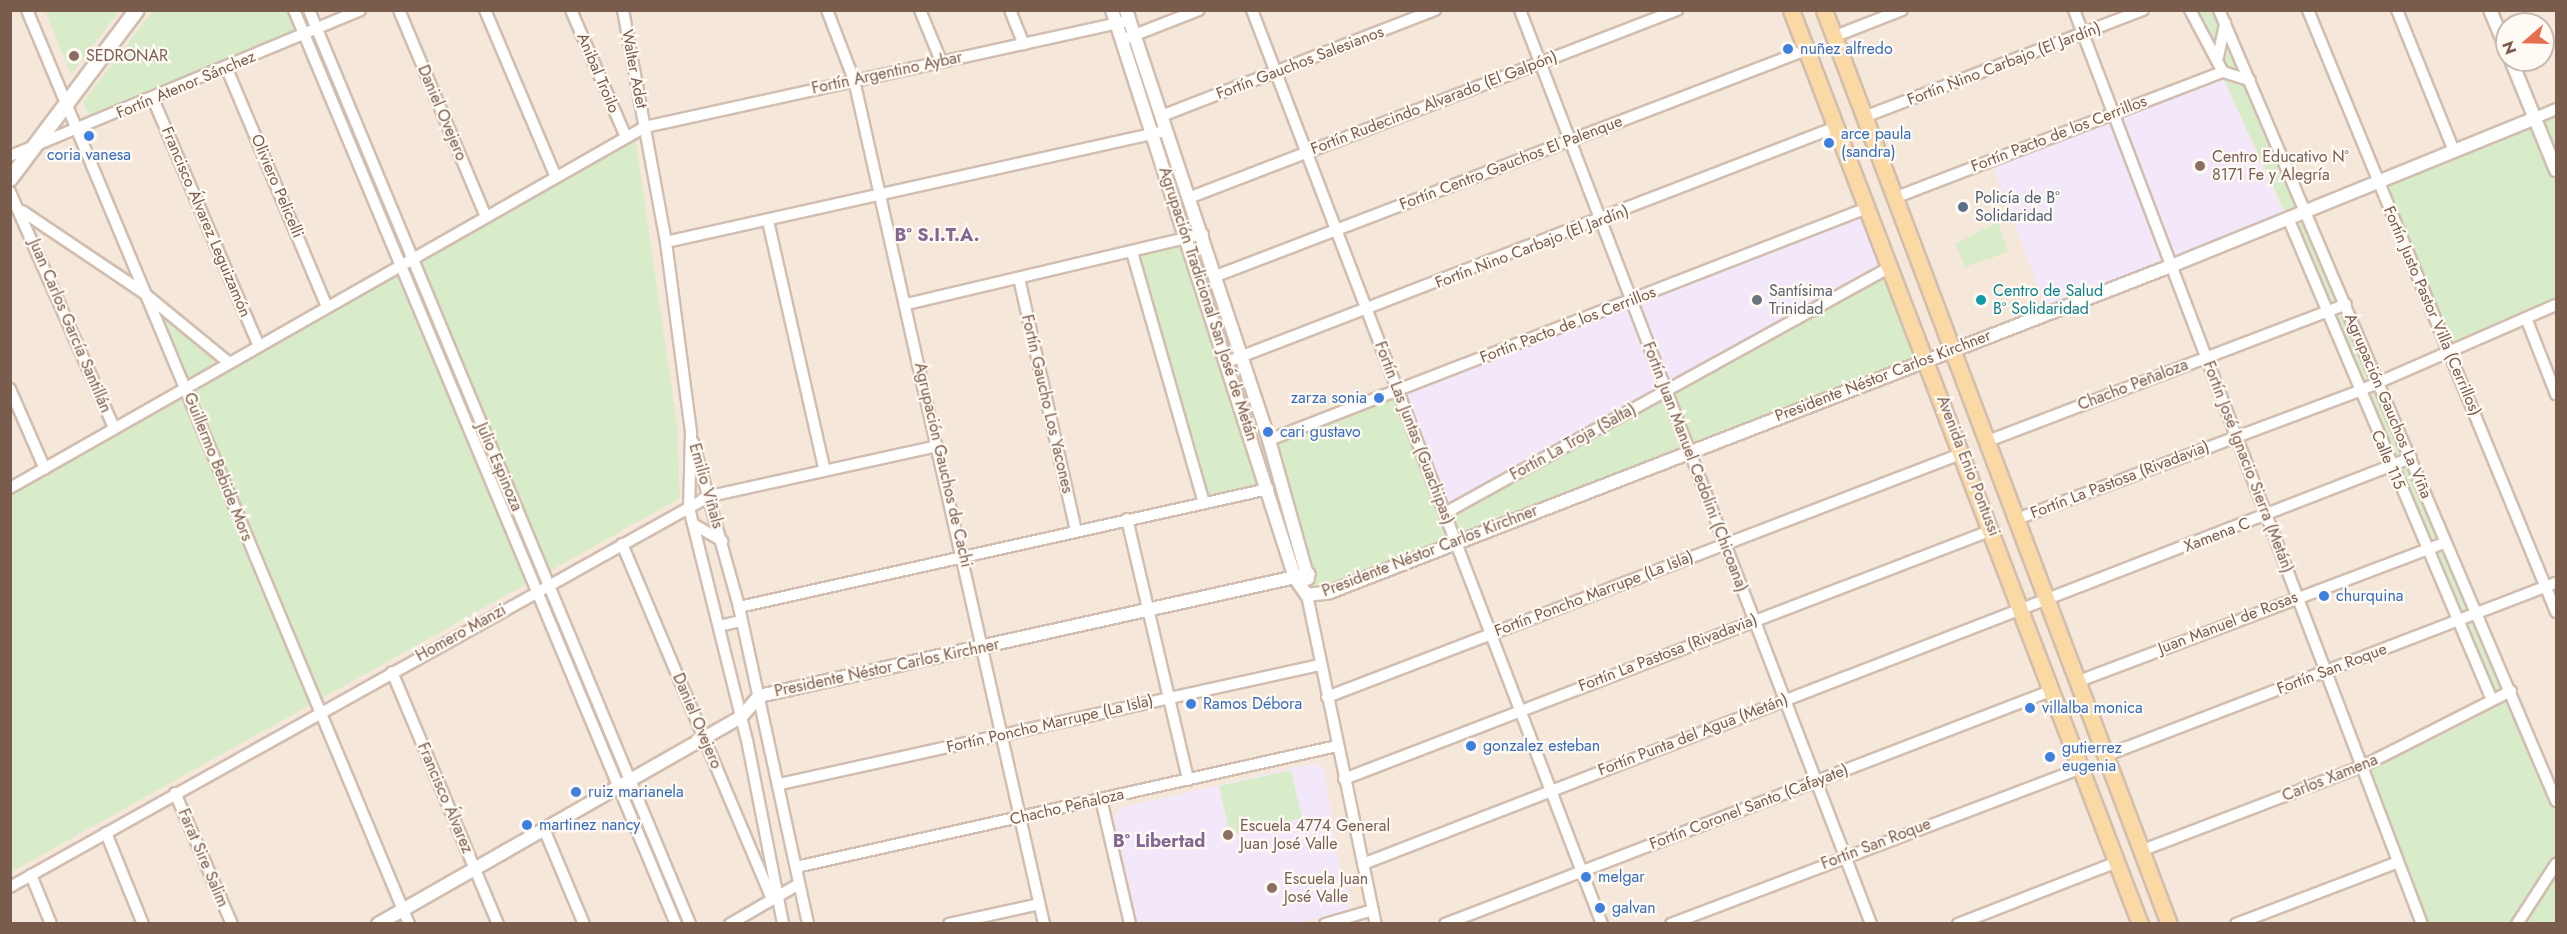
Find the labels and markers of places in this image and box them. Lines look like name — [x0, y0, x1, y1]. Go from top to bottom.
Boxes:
place label: nuñez alfredo — [1800, 39, 1893, 59]
marker: nuñez alfredo — [1781, 42, 1795, 56]
place label: SEDRONAR — [86, 46, 168, 66]
marker: SEDRONAR — [67, 49, 81, 63]
place label: arce paula (sandra) — [1841, 124, 1911, 162]
marker: coria vanesa — [82, 129, 96, 143]
marker: arce paula (sandra) — [1822, 136, 1836, 150]
place label: coria vanesa — [47, 145, 131, 165]
place label: Centro Educativo N° 8171 Fe y Alegría — [2212, 147, 2349, 185]
marker: Centro Educativo N° 8171 Fe y Alegría — [2193, 159, 2207, 173]
place label: Policía de B° Solidaridad — [1975, 188, 2060, 226]
marker: Policía de B° Solidaridad — [1956, 200, 1970, 214]
place label: Santísima Trinidad — [1769, 281, 1833, 319]
place label: Centro de Salud B° Solidaridad — [1993, 281, 2103, 319]
marker: Santísima Trinidad — [1750, 293, 1764, 307]
marker: Centro de Salud B° Solidaridad — [1974, 293, 1988, 307]
place label: zarza sonia — [1291, 388, 1367, 408]
marker: zarza sonia — [1372, 391, 1386, 405]
place label: cari gustavo — [1280, 422, 1361, 442]
marker: cari gustavo — [1261, 425, 1275, 439]
place label: churquina — [2336, 586, 2403, 606]
marker: churquina — [2317, 589, 2331, 603]
place label: Ramos Débora — [1203, 694, 1302, 714]
marker: Ramos Débora — [1184, 697, 1198, 711]
place label: villalba monica — [2042, 698, 2143, 718]
marker: villalba monica — [2023, 701, 2037, 715]
place label: gonzalez esteban — [1483, 736, 1600, 756]
place label: gutierrez eugenia — [2062, 738, 2122, 776]
marker: gonzalez esteban — [1464, 739, 1478, 753]
marker: gutierrez eugenia — [2043, 750, 2057, 764]
place label: ruiz marianela — [588, 782, 684, 802]
marker: ruiz marianela — [569, 785, 583, 799]
place label: martinez nancy — [539, 815, 640, 835]
place label: Escuela 4774 General Juan José Valle — [1240, 816, 1390, 854]
marker: martinez nancy — [520, 818, 534, 832]
marker: Escuela 4774 General Juan José Valle — [1221, 828, 1235, 842]
place label: melgar — [1598, 867, 1645, 887]
place label: Escuela Juan José Valle — [1284, 869, 1368, 907]
marker: melgar — [1579, 870, 1593, 884]
marker: Escuela Juan José Valle — [1265, 881, 1279, 895]
place label: galvan — [1612, 898, 1656, 918]
marker: galvan — [1593, 901, 1607, 915]

